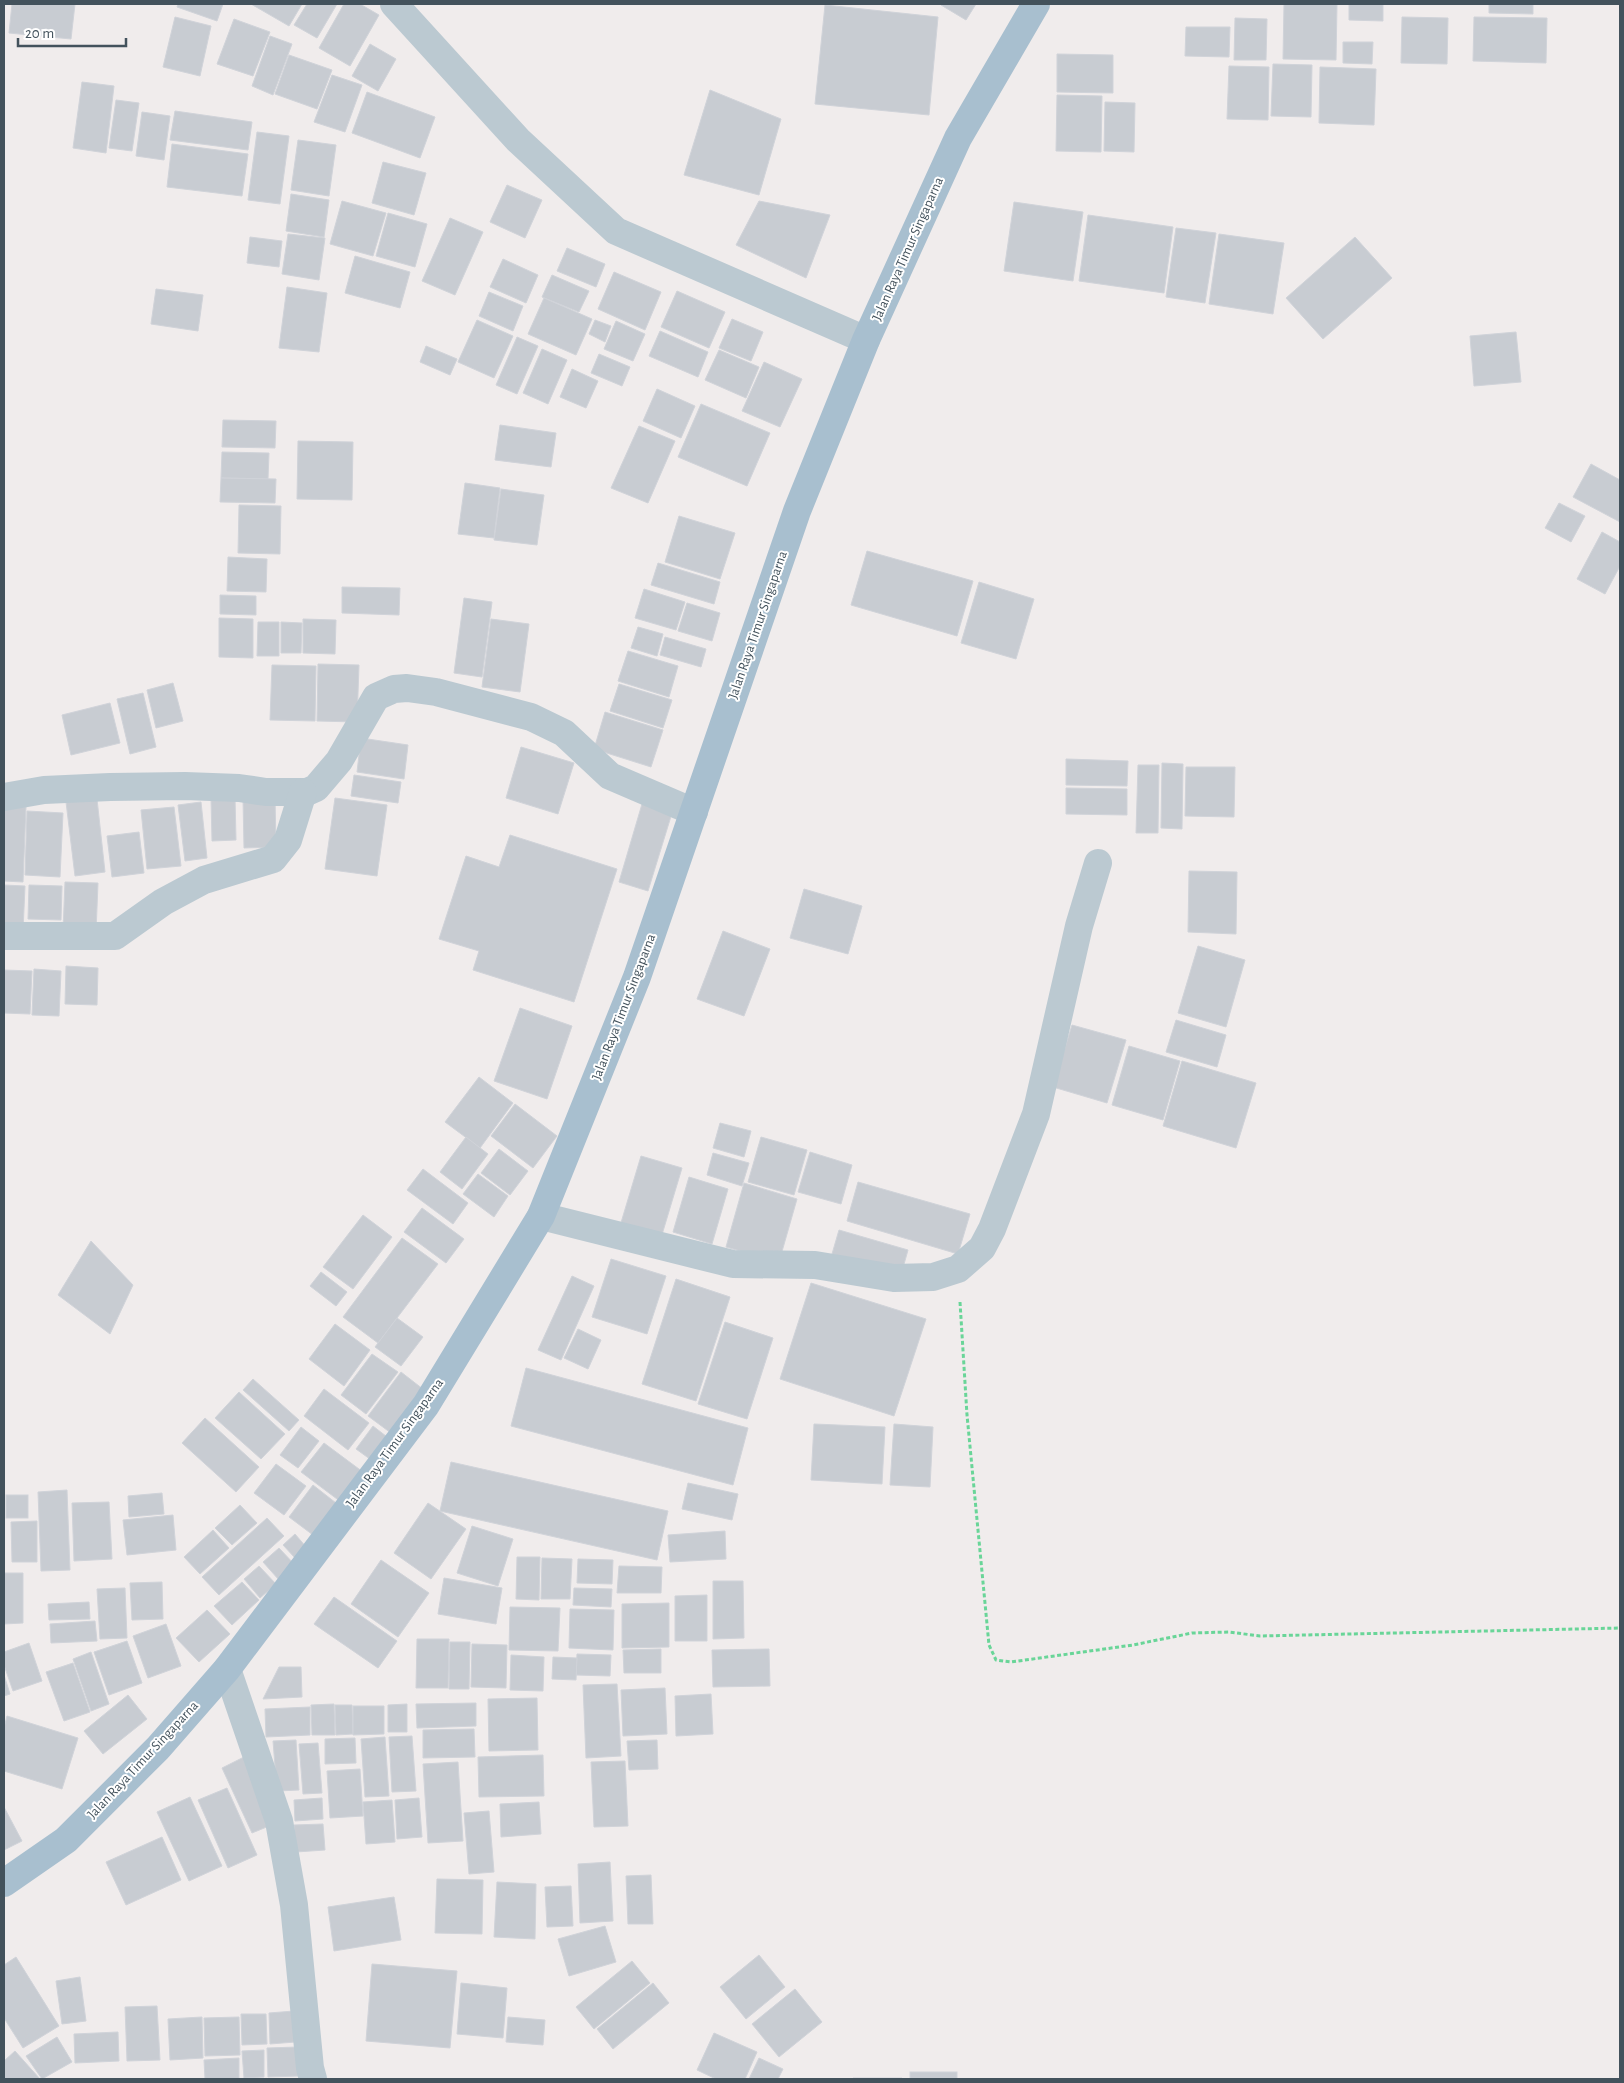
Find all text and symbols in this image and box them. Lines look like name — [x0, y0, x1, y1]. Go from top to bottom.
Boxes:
scale bar — [18, 15, 125, 47]
text: 20 m — [25, 26, 54, 41]
street label: Jalan Raya Timur Singaparna — [870, 175, 946, 323]
street label: Jalan Raya Timur Singaparna — [726, 549, 790, 701]
street label: Jalan Raya Timur Singaparna — [590, 931, 659, 1082]
street label: Jalan Raya Timur Singaparna — [344, 1376, 447, 1510]
street label: Jalan Raya Timur Singaparna — [85, 1698, 201, 1822]

